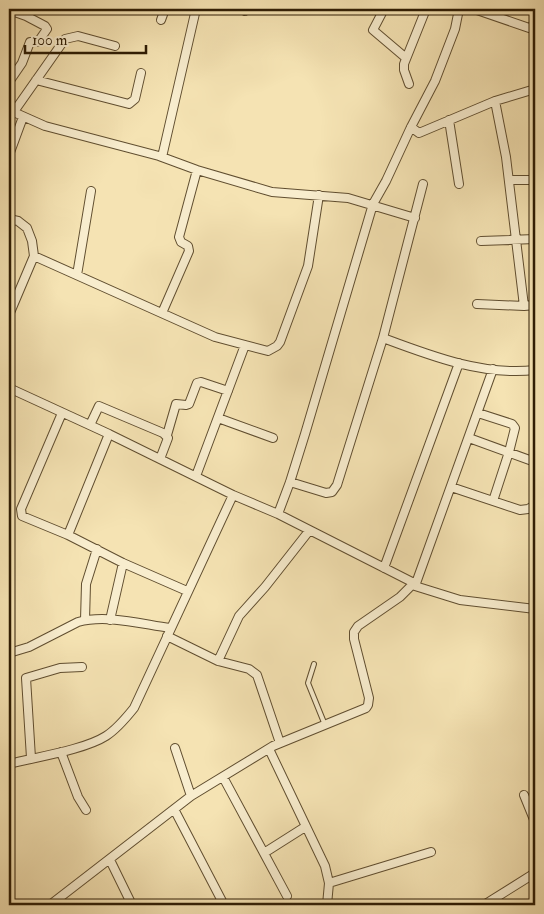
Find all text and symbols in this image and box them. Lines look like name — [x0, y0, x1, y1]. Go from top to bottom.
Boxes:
scale bar — [25, 22, 146, 54]
text: 100 m — [32, 31, 68, 50]

